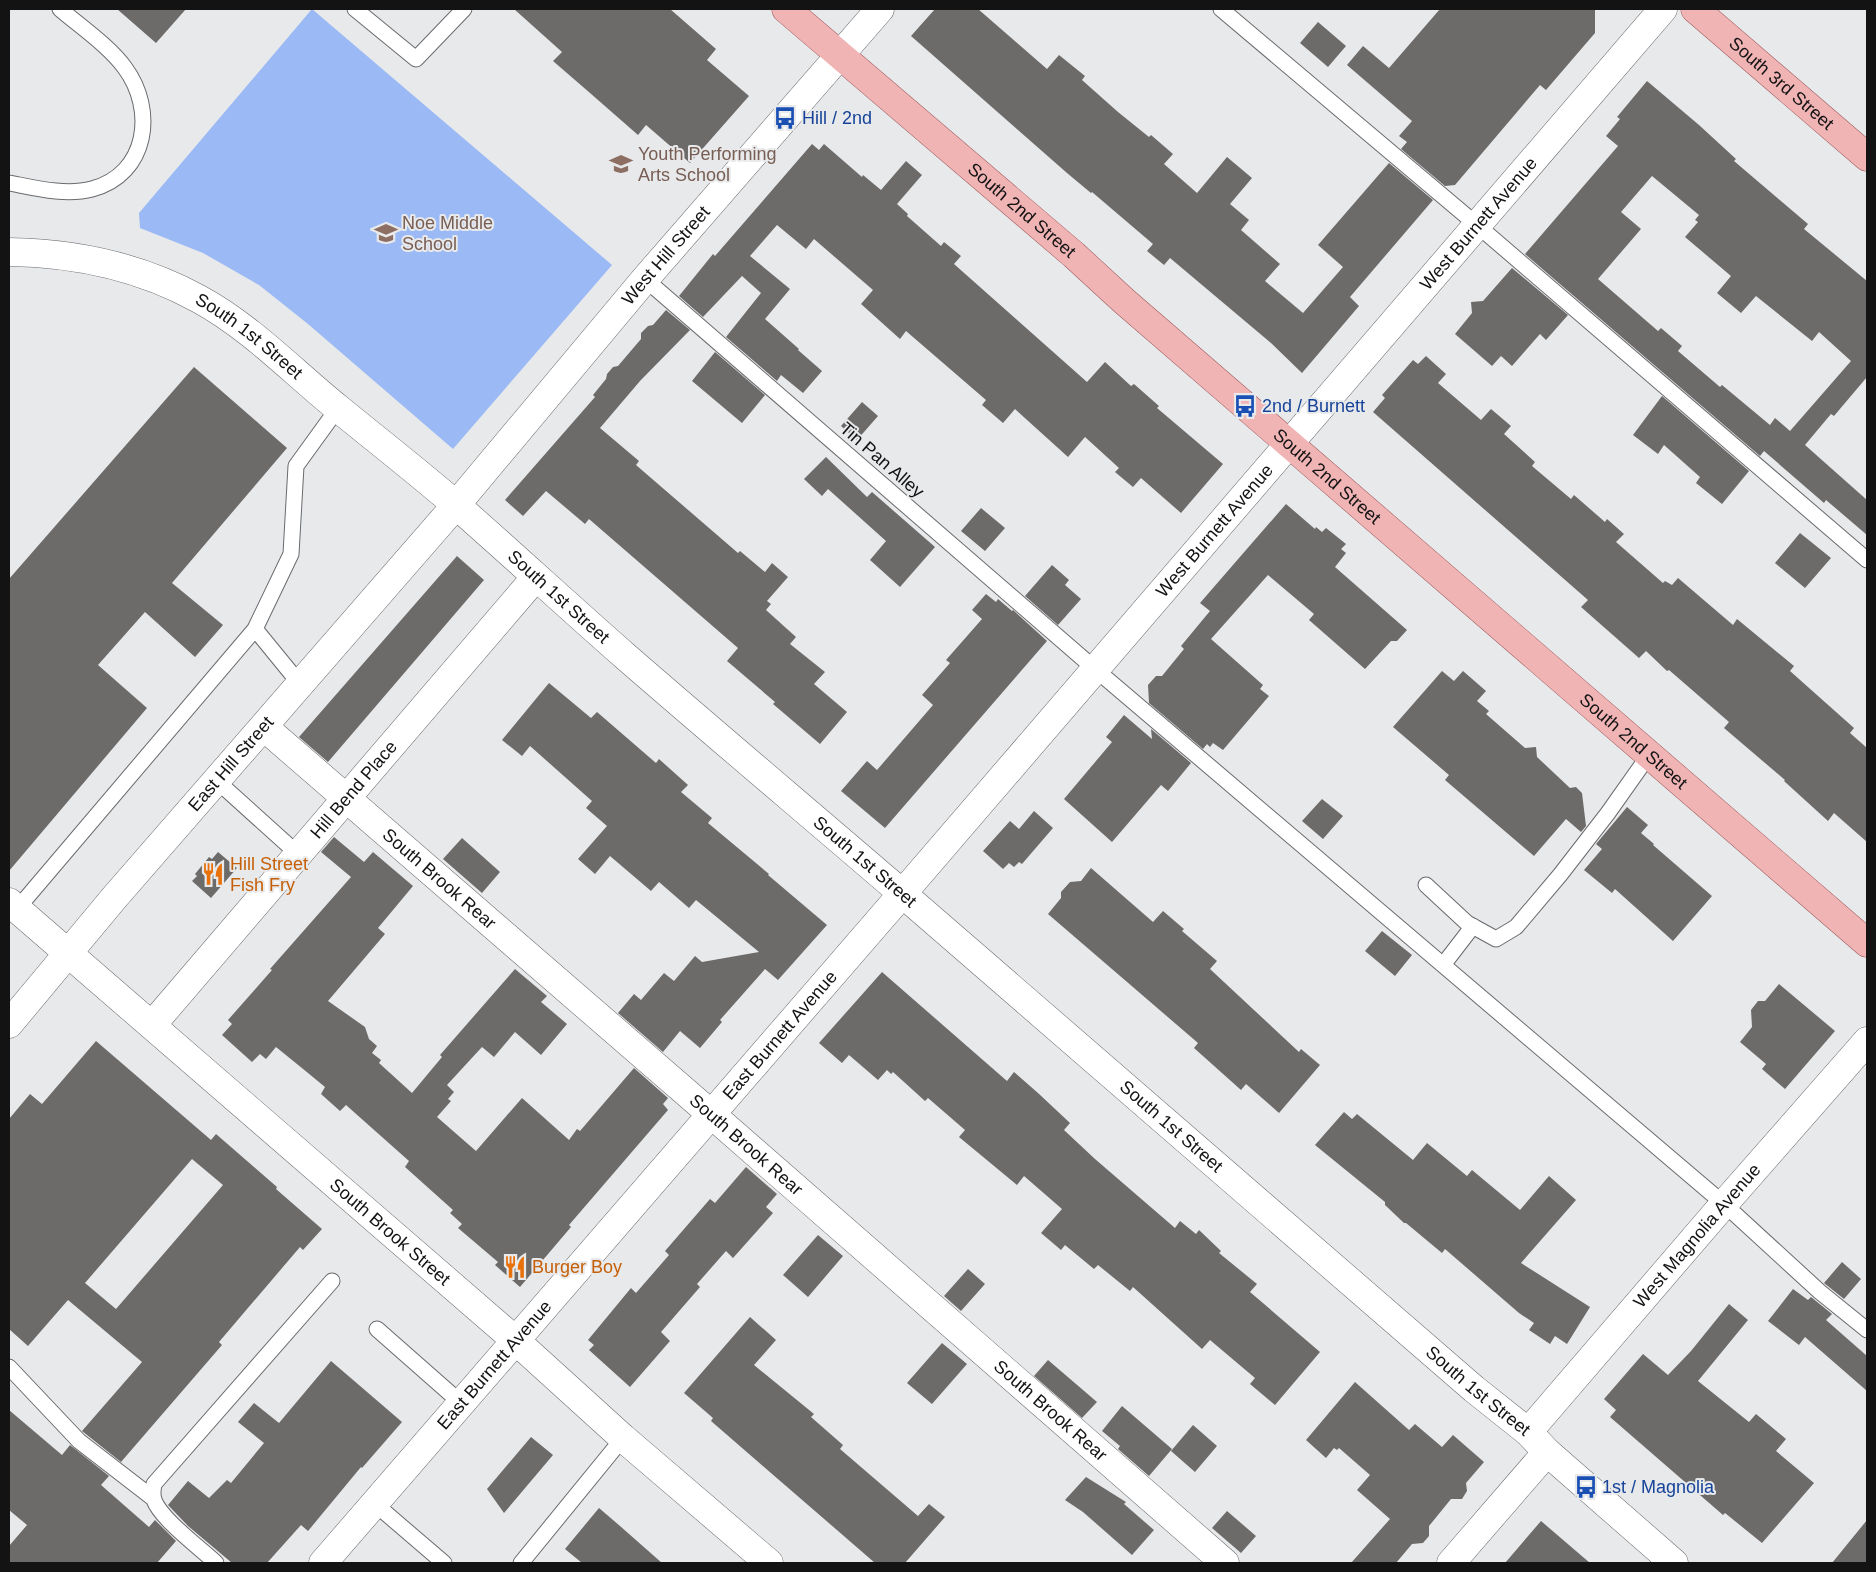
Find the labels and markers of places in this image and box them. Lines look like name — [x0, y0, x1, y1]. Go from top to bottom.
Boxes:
bus stop icon: Hill / 2nd — [772, 105, 798, 131]
place label: Hill / 2nd — [802, 108, 872, 128]
place label: Youth Performing Arts School — [638, 144, 776, 185]
school or university icon: Youth Performing Arts School — [608, 151, 634, 177]
place label: Noe Middle School — [402, 213, 493, 254]
school or university icon: Noe Middle School — [373, 220, 399, 246]
bus stop icon: 2nd / Burnett — [1232, 393, 1258, 419]
place label: 2nd / Burnett — [1262, 396, 1365, 416]
place label: Hill Street Fish Fry — [230, 854, 308, 895]
restaurant icon: Hill Street Fish Fry — [200, 861, 226, 887]
restaurant icon: Burger Boy — [502, 1254, 528, 1280]
place label: Burger Boy — [532, 1257, 622, 1277]
bus stop icon: 1st / Magnolia — [1573, 1474, 1599, 1500]
place label: 1st / Magnolia — [1602, 1477, 1715, 1497]

